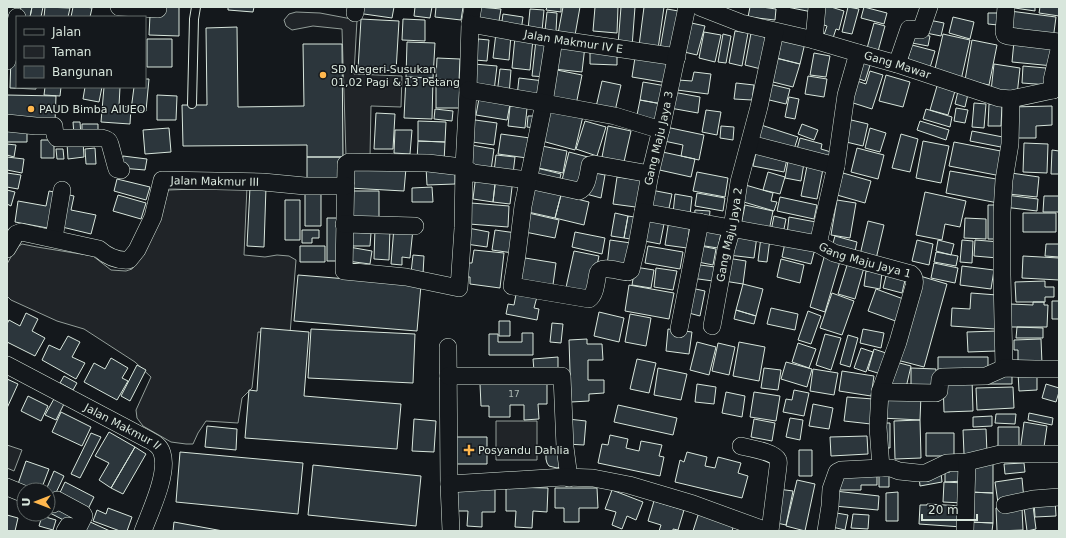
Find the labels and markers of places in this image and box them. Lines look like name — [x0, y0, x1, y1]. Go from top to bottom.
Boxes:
place label: SD Negeri Susukan 01,02 Pagi & 13 Petang — [331, 63, 460, 89]
marker: SD Negeri Susukan 01,02 Pagi & 13 Petang — [318, 70, 328, 80]
place label: PAUD Bimba AIUEO — [39, 103, 146, 116]
marker: PAUD Bimba AIUEO — [26, 104, 36, 114]
marker: Posyandu Dahlia — [463, 444, 475, 456]
place label: Posyandu Dahlia — [478, 444, 569, 457]

